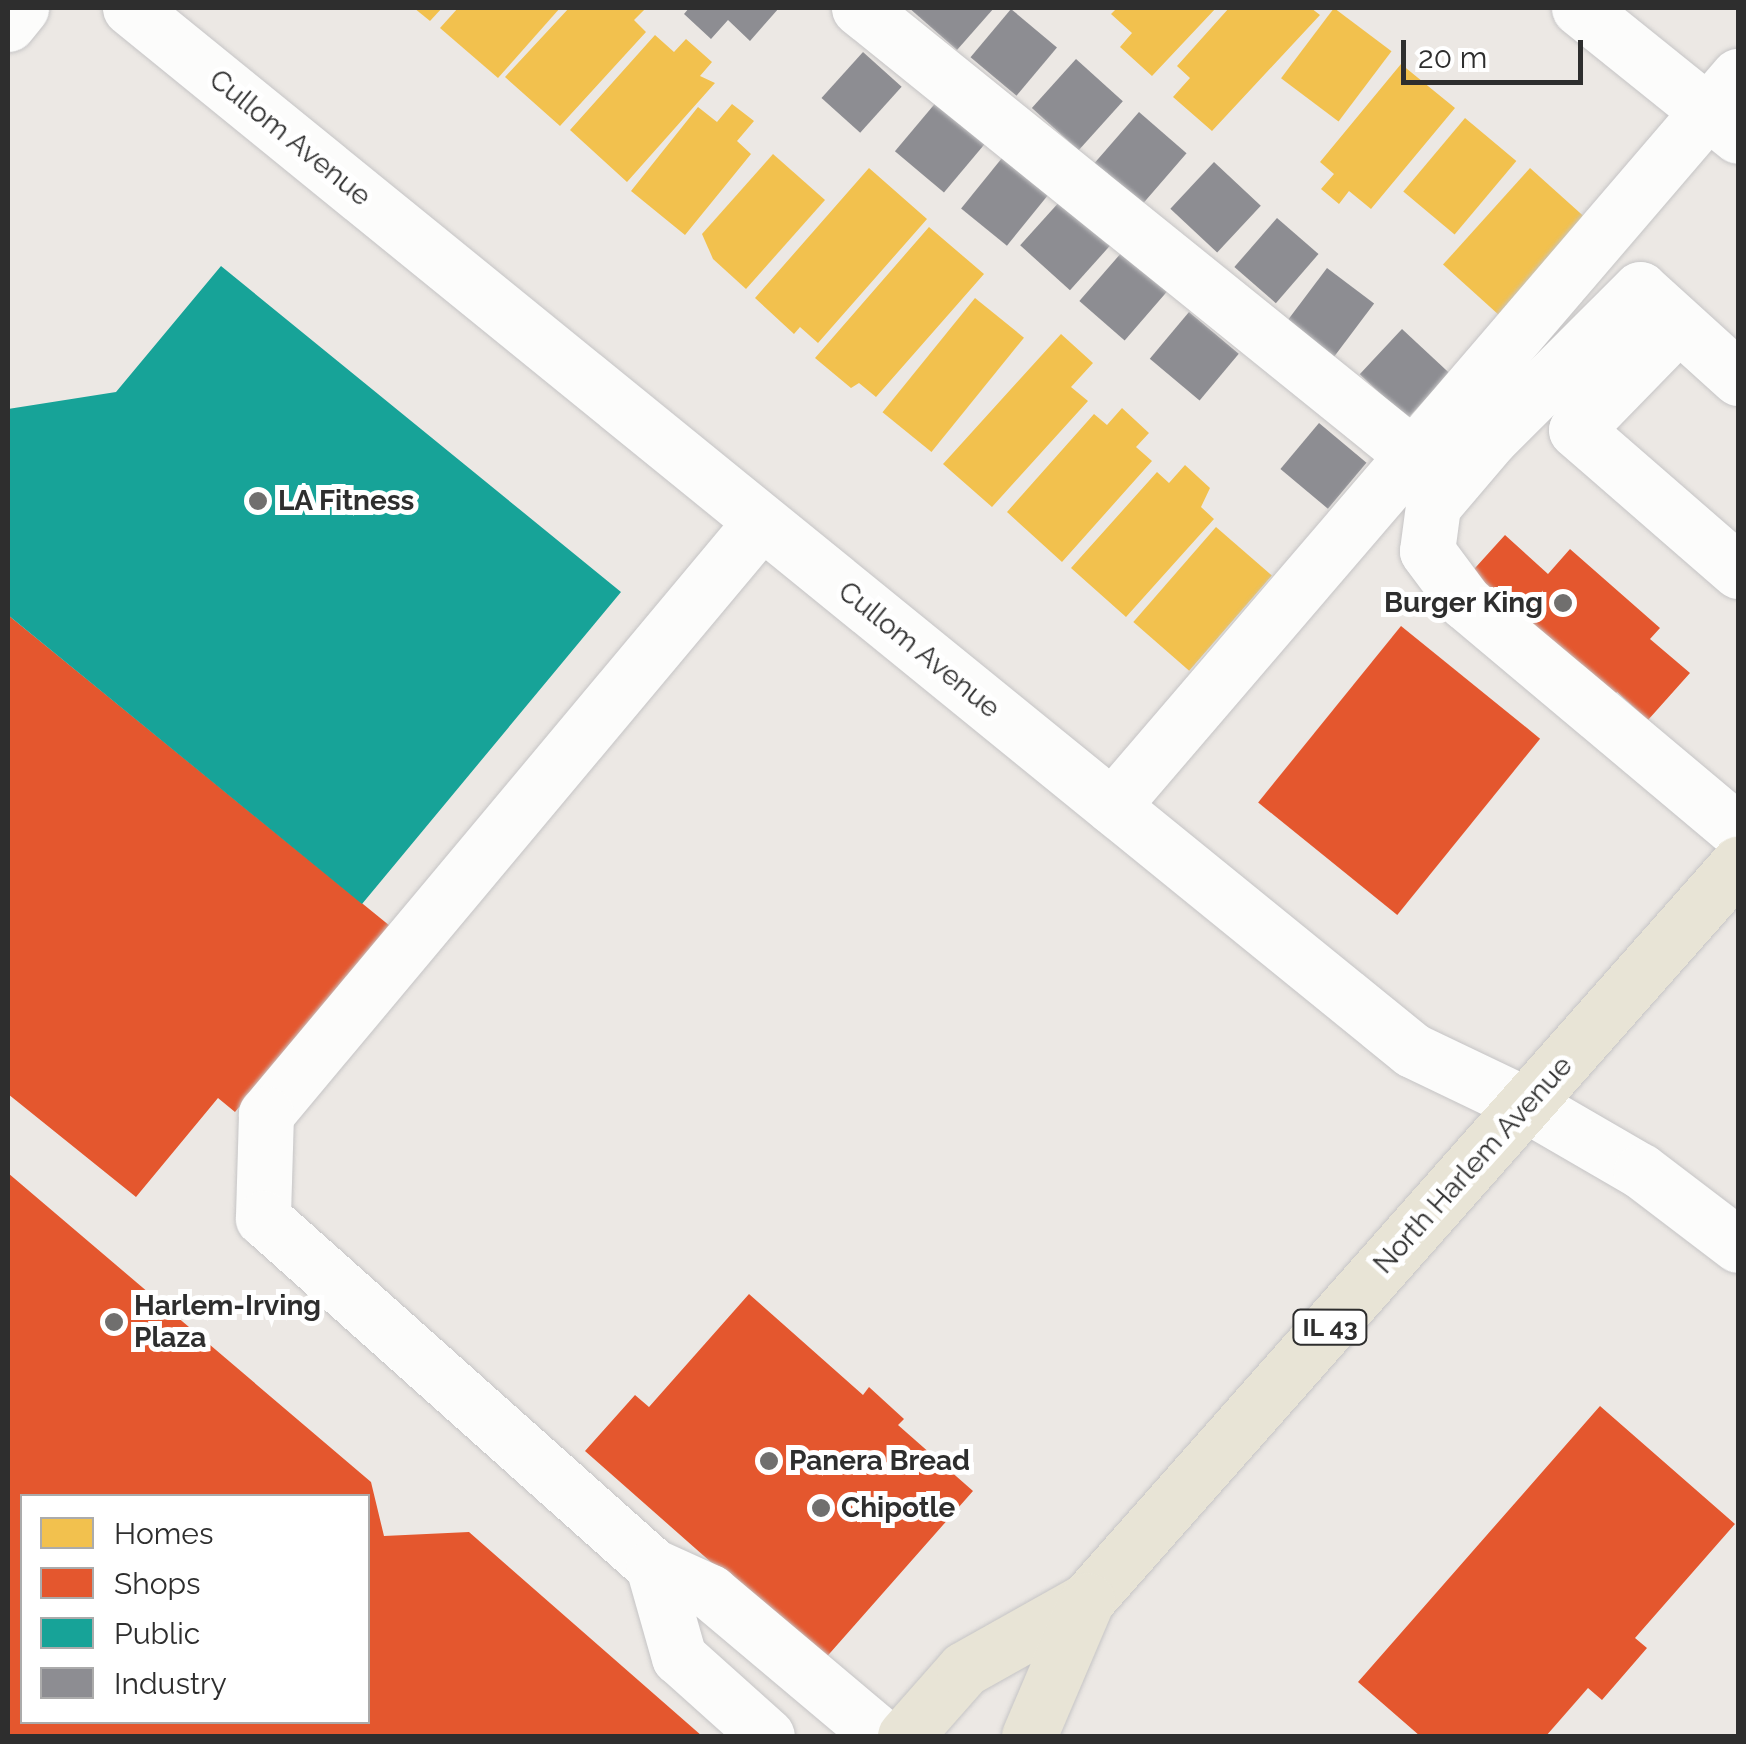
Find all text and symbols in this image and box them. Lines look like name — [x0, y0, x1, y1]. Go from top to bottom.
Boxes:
scale bar — [1406, 20, 1588, 82]
text: 20 m — [1418, 40, 1487, 75]
street label: Cullom Avenue — [202, 62, 378, 214]
place label: LA Fitness — [278, 484, 415, 518]
marker: LA Fitness — [247, 490, 269, 512]
street label: Cullom Avenue — [831, 574, 1007, 726]
place label: Burger King — [1383, 586, 1543, 620]
marker: Burger King — [1552, 592, 1574, 614]
street label: North Harlem Avenue — [1366, 1049, 1580, 1281]
place label: Harlem-Irving Plaza — [134, 1289, 321, 1355]
road number: IL 43 — [1290, 1307, 1370, 1347]
marker: Harlem-Irving Plaza — [103, 1311, 125, 1333]
place label: Panera Bread — [789, 1444, 970, 1478]
marker: Panera Bread — [758, 1450, 780, 1472]
place label: Chipotle — [841, 1491, 955, 1525]
legend — [20, 1494, 370, 1724]
marker: Chipotle — [810, 1497, 832, 1519]
text: Homes — [114, 1516, 213, 1551]
text: Shops — [114, 1566, 201, 1601]
text: Public — [114, 1616, 200, 1651]
text: Industry — [114, 1666, 227, 1701]

